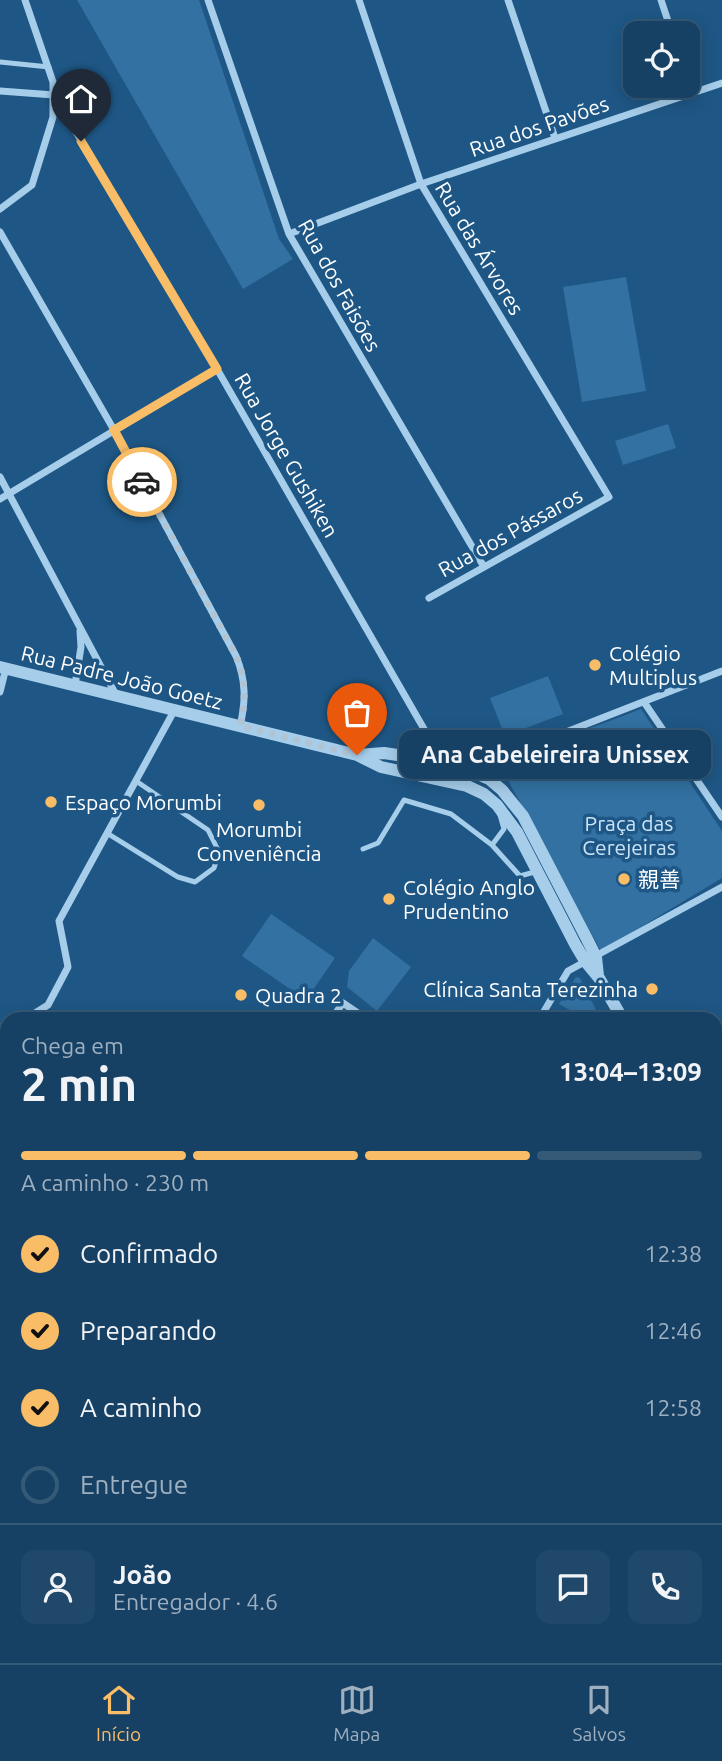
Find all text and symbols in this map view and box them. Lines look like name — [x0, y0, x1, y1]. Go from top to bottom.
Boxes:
map controls — [623, 21, 700, 98]
button: locate — [623, 21, 700, 98]
pin — [51, 69, 111, 141]
icon: home — [62, 80, 100, 118]
street label: Rua dos Pavões — [466, 91, 612, 161]
street label: Rua das Árvores — [431, 177, 529, 319]
street label: Rua dos Faisões — [294, 215, 386, 355]
street label: Rua Jorge Gushiken — [230, 369, 344, 541]
courier — [107, 447, 177, 517]
icon: car — [123, 463, 161, 501]
street label: Rua dos Pássaros — [434, 483, 586, 581]
street label: Rua Padre João Goetz — [19, 640, 225, 714]
place label: Colégio Multiplus — [609, 641, 697, 689]
marker: Colégio Multiplus — [587, 657, 603, 673]
pin — [327, 683, 387, 755]
icon: bag — [338, 694, 376, 732]
callout: Ana Cabeleireira Unissex — [399, 730, 710, 780]
text: Ana Cabeleireira Unissex — [421, 742, 689, 767]
place label: Espaço Morumbi — [65, 790, 222, 814]
marker: Espaço Morumbi — [43, 794, 59, 810]
marker: Morumbi Conveniência — [251, 797, 267, 813]
park label: Praça das Cerejeiras — [582, 811, 676, 859]
place label: Morumbi Conveniência — [196, 817, 322, 865]
place label: 親善 — [638, 867, 680, 891]
marker: 親善 — [616, 871, 632, 887]
place label: Colégio Anglo Prudentino — [403, 875, 535, 923]
marker: Colégio Anglo Prudentino — [381, 891, 397, 907]
place label: Clínica Santa Terezinha — [423, 977, 638, 1001]
marker: Clínica Santa Terezinha — [644, 981, 660, 997]
place label: Quadra 2 — [255, 983, 342, 1007]
marker: Quadra 2 — [233, 987, 249, 1003]
text: Chega em — [21, 1033, 124, 1058]
text: 13:04–13:09 — [559, 1057, 702, 1086]
text: 2 min — [21, 1058, 137, 1110]
text: A caminho · 230 m — [21, 1170, 209, 1195]
icon: check — [21, 1235, 59, 1273]
text: Confirmado — [80, 1239, 218, 1268]
text: 12:38 — [644, 1241, 702, 1266]
icon: check — [21, 1312, 59, 1350]
text: Preparando — [80, 1316, 217, 1345]
text: 12:46 — [644, 1318, 702, 1343]
icon: check — [21, 1389, 59, 1427]
text: A caminho — [80, 1393, 202, 1422]
text: 12:58 — [644, 1395, 702, 1420]
text: Entregue — [80, 1470, 188, 1499]
button: person — [21, 1550, 95, 1624]
button: chat — [536, 1550, 610, 1624]
button: phone — [628, 1550, 702, 1624]
text: João — [113, 1560, 172, 1589]
text: Entregador · 4.6 — [113, 1589, 278, 1614]
tab: Início — [96, 1681, 141, 1745]
tab: Mapa — [333, 1681, 380, 1745]
tab: Salvos — [573, 1681, 626, 1745]

